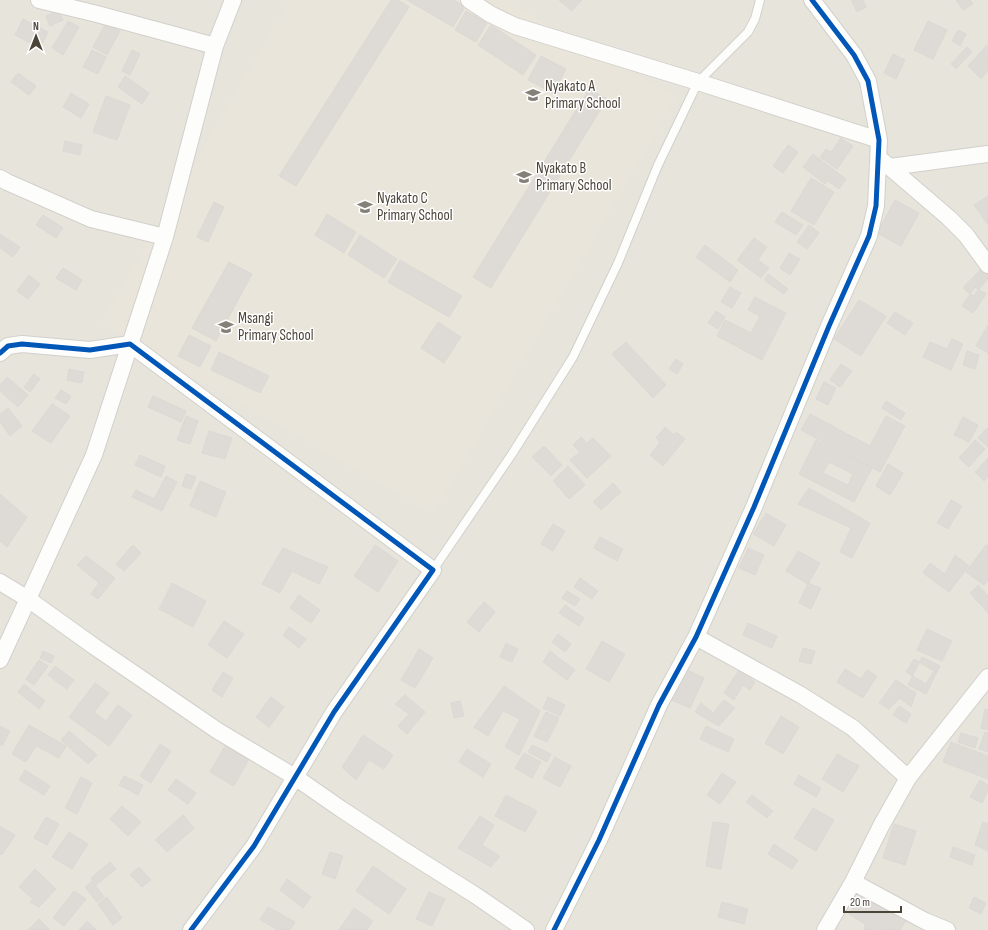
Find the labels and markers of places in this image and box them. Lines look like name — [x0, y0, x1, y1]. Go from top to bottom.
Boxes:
place label: Nyakato A Primary School — [545, 77, 621, 113]
school or university icon: Nyakato A Primary School — [524, 86, 542, 104]
place label: Nyakato B Primary School — [536, 159, 612, 195]
school or university icon: Nyakato B Primary School — [515, 168, 533, 186]
place label: Nyakato C Primary School — [377, 189, 453, 225]
school or university icon: Nyakato C Primary School — [356, 198, 374, 216]
place label: Msangi Primary School — [238, 309, 314, 345]
school or university icon: Msangi Primary School — [217, 318, 235, 336]

